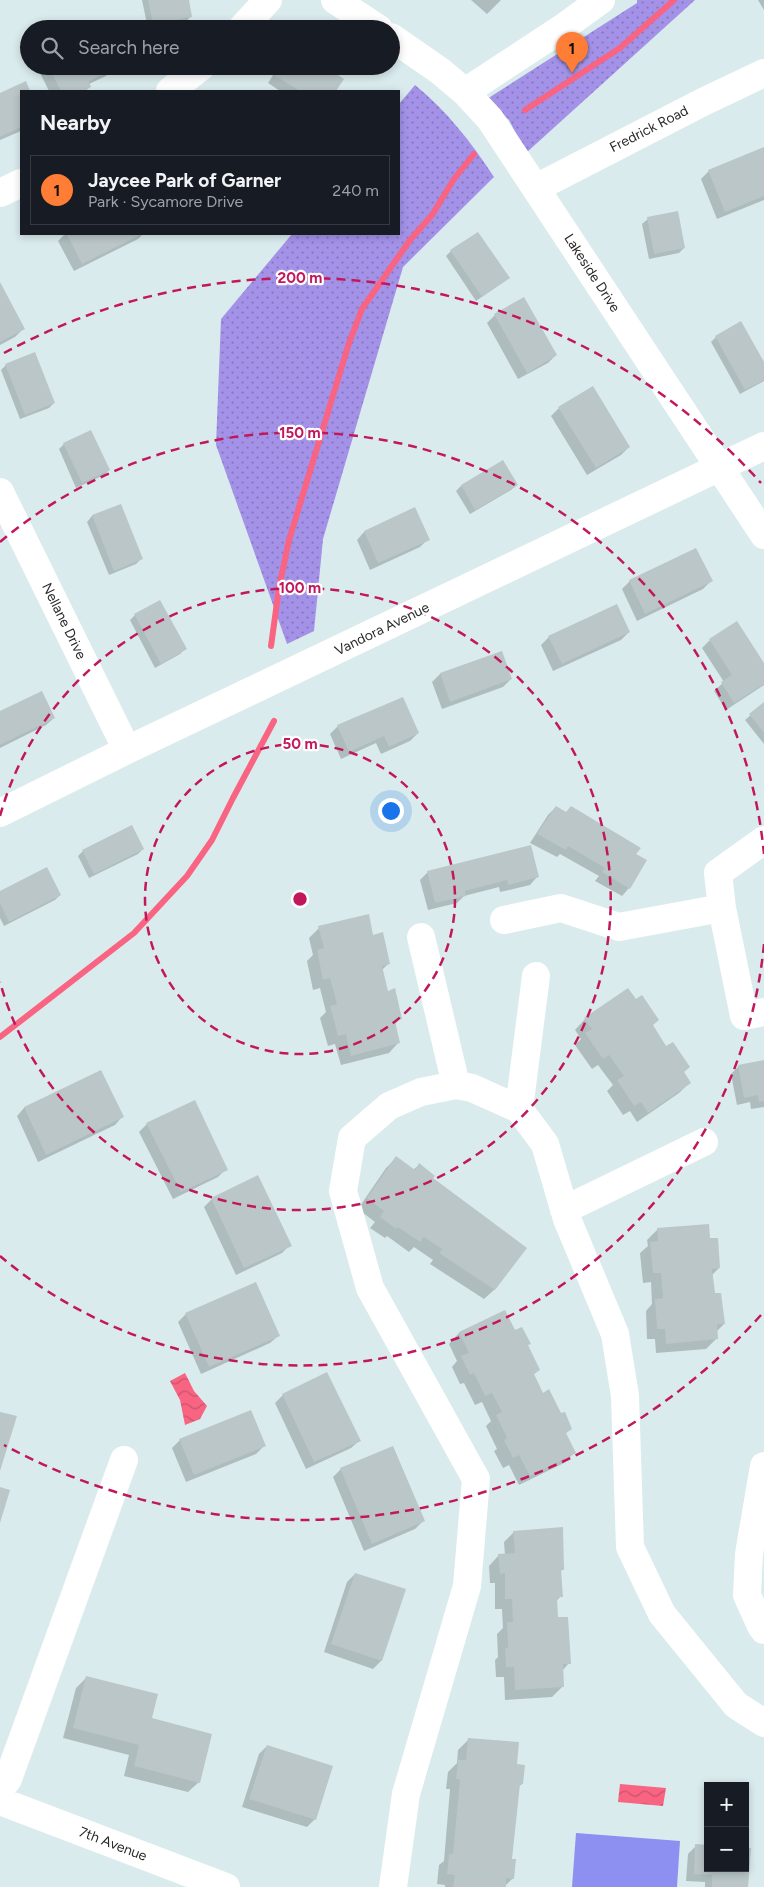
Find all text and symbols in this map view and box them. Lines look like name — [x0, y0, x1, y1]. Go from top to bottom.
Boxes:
search box — [20, 20, 400, 75]
pin: 1 — [556, 32, 588, 73]
icon: search — [38, 34, 66, 62]
text: Search here — [78, 36, 180, 59]
street label: Fredrick Road — [607, 102, 691, 156]
text: Nearby — [40, 110, 111, 135]
text: Jaycee Park of Garner — [88, 169, 281, 192]
text: 1 — [54, 181, 60, 200]
text: 240 m — [332, 181, 379, 200]
text: Park · Sycamore Drive — [88, 192, 243, 211]
street label: Lakeside Drive — [560, 231, 624, 316]
text: 200 m — [278, 269, 322, 287]
text: 150 m — [279, 424, 321, 442]
text: 100 m — [279, 579, 321, 597]
street label: Nellane Drive — [38, 580, 90, 662]
street label: Vandora Avenue — [332, 599, 432, 659]
text: 50 m — [282, 735, 318, 753]
your location — [378, 798, 404, 824]
centre of rings — [291, 890, 309, 908]
map controls — [704, 1782, 749, 1872]
button: + — [704, 1782, 749, 1827]
street label: 7th Avenue — [77, 1823, 150, 1865]
button: − — [704, 1827, 749, 1872]

